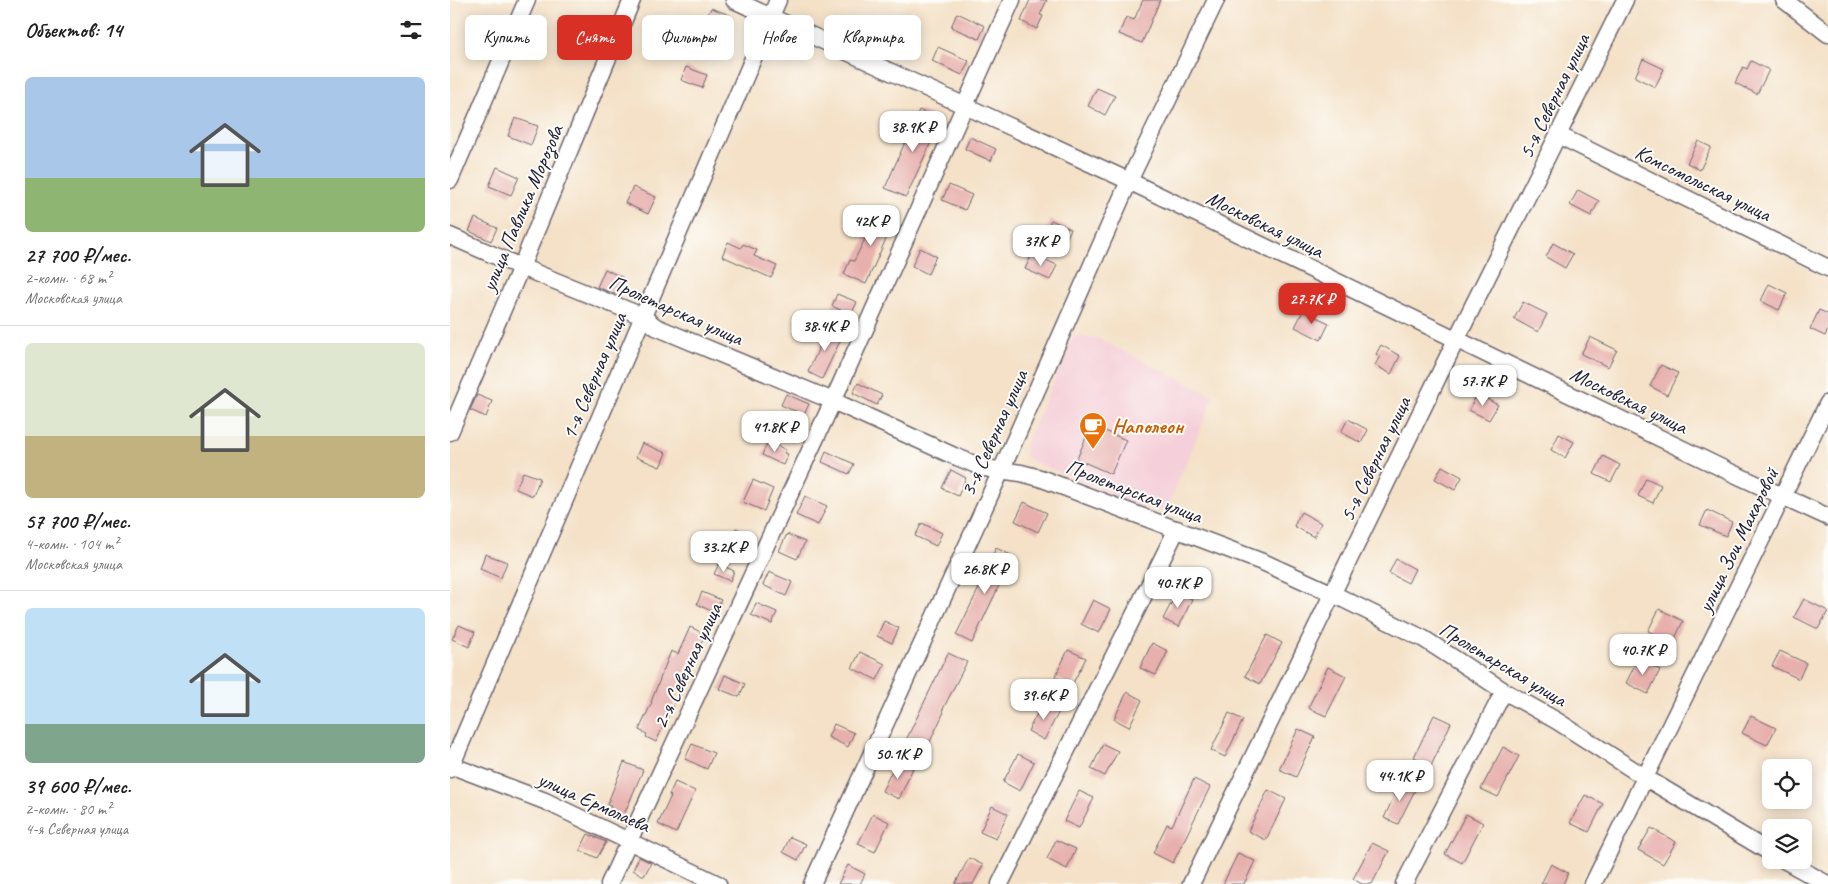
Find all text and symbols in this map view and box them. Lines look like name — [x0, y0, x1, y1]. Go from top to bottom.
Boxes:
chip: Купить — [465, 15, 547, 60]
chip: Снять — [557, 15, 632, 60]
chip: Фильтры — [642, 15, 734, 60]
chip: Новое — [744, 15, 814, 60]
chip: Квартира — [824, 15, 921, 60]
icon: filters — [397, 16, 425, 44]
text: Объектов: 14 — [25, 17, 122, 43]
street label: 5-я Северная улица — [1513, 28, 1596, 163]
icon: home — [180, 110, 270, 200]
pin: 38.9K ₽ — [867, 110, 959, 153]
text: 38.9K ₽ — [891, 117, 935, 137]
street label: улица Павлика Морозова — [474, 119, 570, 297]
street label: Комсомольская улица — [1631, 139, 1777, 228]
street label: Московская улица — [1202, 184, 1329, 264]
pin: 42K ₽ — [836, 204, 906, 247]
text: 42K ₽ — [854, 211, 888, 231]
pin: 37K ₽ — [1006, 224, 1076, 267]
text: 37K ₽ — [1024, 231, 1058, 251]
text: 27 700 ₽/мес. — [25, 242, 131, 268]
text: 2-комн. · 68 m² — [25, 268, 111, 288]
street label: Пролетарская улица — [605, 269, 748, 352]
pin: 27.7K ₽ — [1266, 282, 1358, 325]
text: Московская улица — [25, 288, 122, 308]
text: 27.7K ₽ — [1290, 289, 1334, 309]
street label: 1-я Северная улица — [556, 307, 633, 443]
pin: 38.4K ₽ — [779, 310, 871, 352]
text: 38.4K ₽ — [802, 316, 848, 336]
street label: Московская улица — [1566, 360, 1693, 440]
street label: 3-я Северная улица — [955, 364, 1034, 500]
pin: 57.7K ₽ — [1437, 364, 1529, 407]
text: 57.7K ₽ — [1461, 371, 1505, 391]
icon: home — [180, 375, 270, 465]
street label: 5-я Северная улица — [1334, 391, 1417, 526]
pin: 41.8K ₽ — [729, 410, 821, 453]
cafe icon: Наполеон — [1078, 411, 1108, 450]
place label: Наполеон — [1112, 413, 1185, 439]
text: 41.8K ₽ — [752, 417, 798, 437]
street label: Пролетарская улица — [1062, 453, 1207, 529]
street label: улица Зои Макаровой — [1691, 463, 1785, 618]
text: 57 700 ₽/мес. — [25, 508, 130, 534]
pin: 33.2K ₽ — [678, 530, 770, 573]
text: 4-комн. · 104 m² — [25, 534, 118, 554]
text: 33.2K ₽ — [701, 537, 747, 557]
pin: 26.8K ₽ — [939, 552, 1031, 595]
text: Московская улица — [25, 554, 122, 574]
text: 26.8K ₽ — [962, 559, 1008, 579]
pin: 40.7K ₽ — [1132, 566, 1224, 609]
text: 40.7K ₽ — [1156, 573, 1200, 593]
street label: 2-я Северная улица — [647, 598, 728, 733]
street label: Пролетарская улица — [1435, 616, 1573, 713]
pin: 40.7K ₽ — [1597, 634, 1689, 676]
icon: home — [180, 640, 270, 730]
text: 40.7K ₽ — [1621, 640, 1665, 660]
pin: 39.6K ₽ — [998, 678, 1090, 721]
text: 39.6K ₽ — [1021, 685, 1067, 705]
pin: 50.1K ₽ — [852, 738, 944, 780]
text: 50.1K ₽ — [876, 744, 920, 764]
map controls — [1762, 759, 1812, 869]
button: locate — [1762, 759, 1812, 809]
pin: 44.1K ₽ — [1354, 760, 1446, 802]
street label: улица Ермолаева — [532, 765, 656, 839]
text: 44.1K ₽ — [1377, 766, 1423, 786]
text: 39 600 ₽/мес. — [25, 773, 131, 799]
text: 2-комн. · 80 m² — [25, 799, 111, 819]
text: 4-я Северная улица — [25, 819, 128, 839]
button: layers — [1762, 819, 1812, 869]

